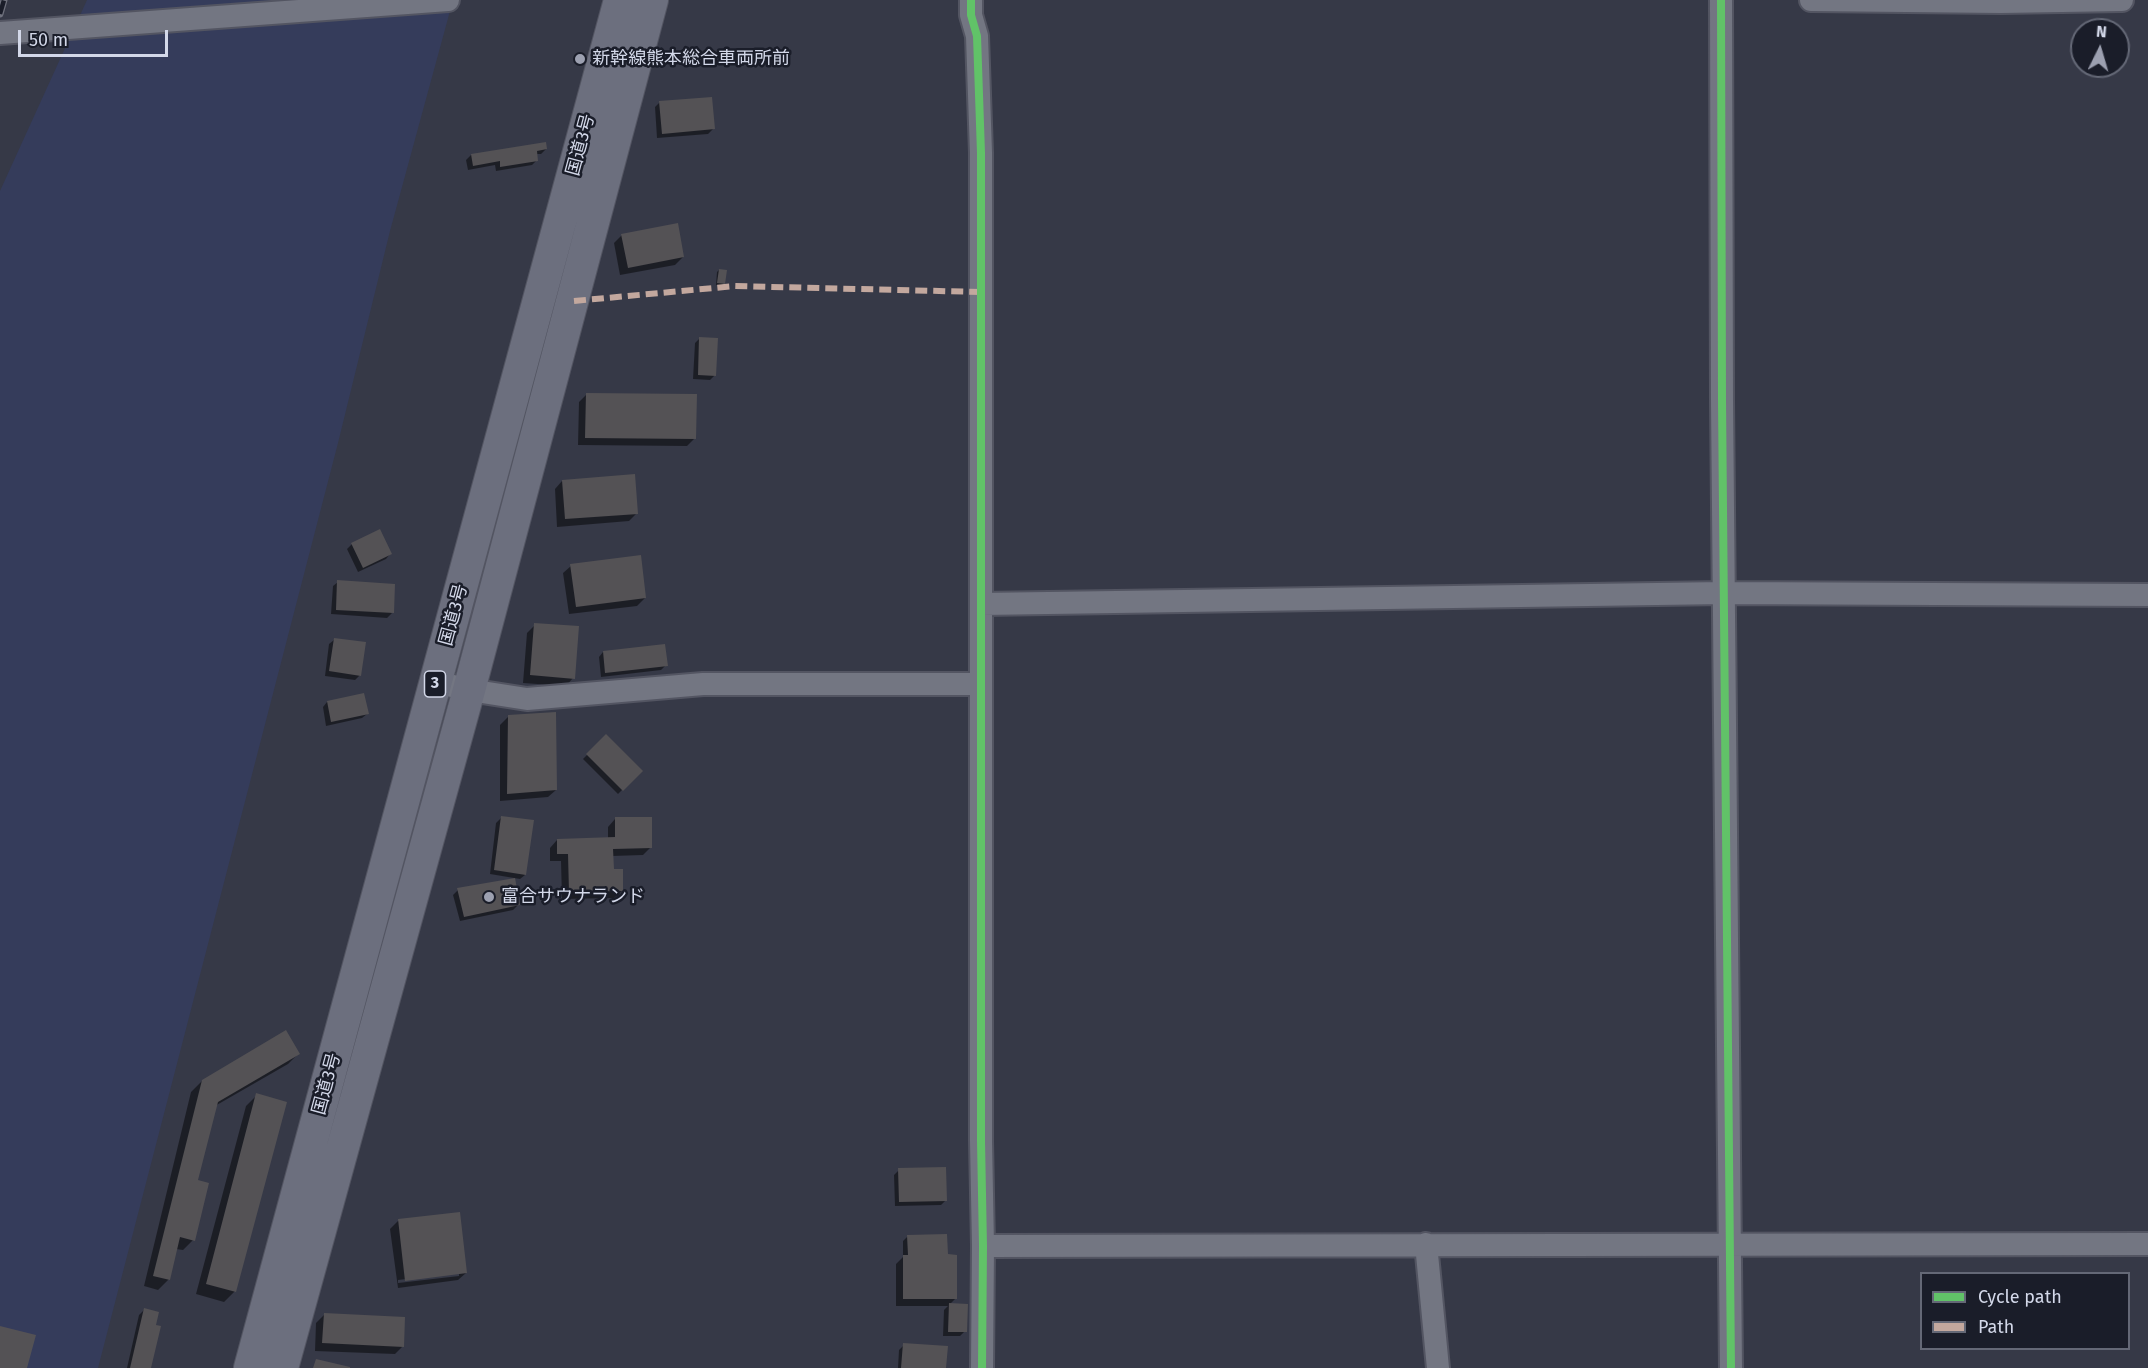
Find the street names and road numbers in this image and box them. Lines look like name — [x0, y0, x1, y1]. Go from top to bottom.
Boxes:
street label: 国道3号 — [562, 112, 600, 178]
street label: 国道3号 — [435, 582, 473, 648]
road number: 3 — [424, 671, 446, 697]
street label: 国道3号 — [308, 1051, 346, 1117]

